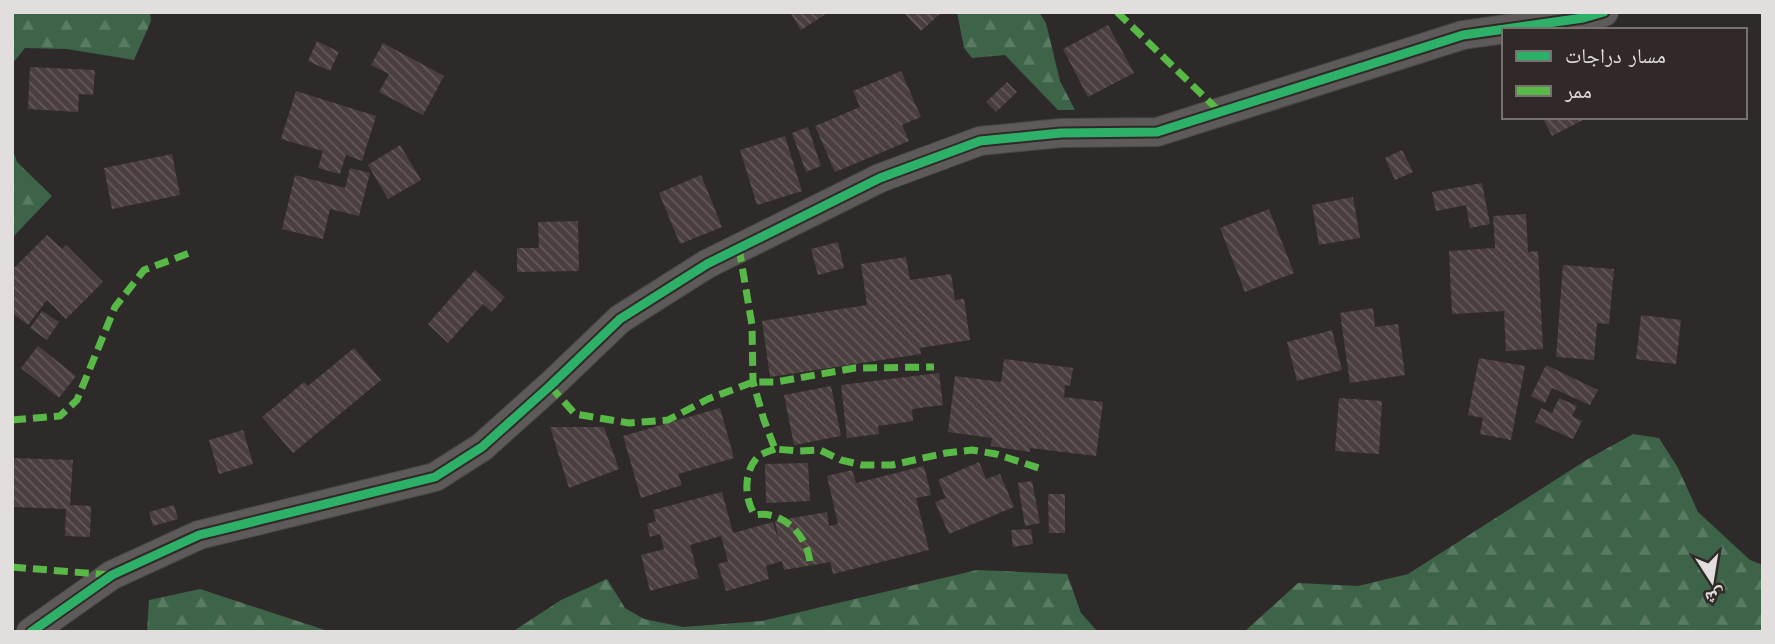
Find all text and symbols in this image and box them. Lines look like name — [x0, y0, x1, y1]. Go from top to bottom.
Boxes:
legend — [1502, 28, 1747, 119]
text: مسار دراجات — [1565, 43, 1666, 68]
text: ممر — [1564, 78, 1592, 103]
north arrow — [1677, 546, 1747, 616]
text: ش — [1703, 584, 1728, 610]

